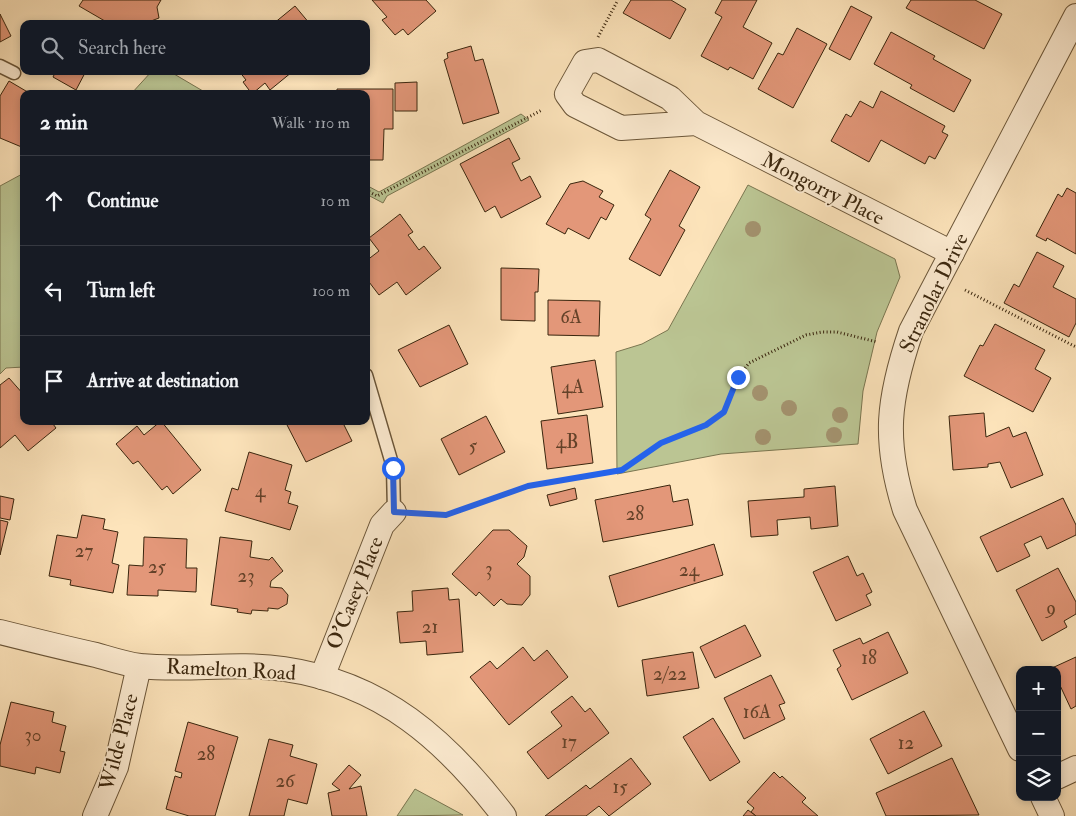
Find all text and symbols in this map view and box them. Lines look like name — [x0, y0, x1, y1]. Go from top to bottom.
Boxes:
search box — [20, 20, 370, 75]
icon: search — [38, 34, 66, 62]
text: Search here — [78, 36, 166, 60]
text: 2 min — [40, 109, 88, 136]
text: Walk · 110 m — [272, 113, 350, 133]
street label: Mongorry Place — [757, 147, 889, 232]
icon: ahead — [40, 187, 68, 215]
text: Continue — [87, 189, 158, 213]
text: 10 m — [320, 191, 350, 211]
street label: Stranolar Drive — [893, 228, 975, 357]
icon: left — [40, 277, 68, 305]
text: Turn left — [87, 279, 155, 303]
text: 100 m — [312, 281, 350, 301]
house number: 6A — [560, 305, 582, 329]
route end — [727, 366, 750, 389]
icon: arrive — [40, 367, 68, 395]
text: Arrive at destination — [87, 369, 239, 393]
house number: 4A — [562, 375, 584, 399]
house number: 4B — [556, 430, 578, 454]
house number: 5 — [469, 434, 478, 458]
route start — [382, 457, 405, 480]
house number: 4 — [255, 479, 266, 503]
house number: 28 — [626, 502, 644, 526]
street label: O'Casey Place — [320, 532, 390, 653]
house number: 27 — [75, 539, 93, 563]
house number: 25 — [148, 555, 167, 579]
house number: 3 — [485, 557, 493, 581]
house number: 24 — [679, 558, 700, 582]
house number: 23 — [238, 564, 254, 588]
house number: 9 — [1044, 596, 1056, 620]
house number: 21 — [422, 615, 438, 639]
house number: 18 — [861, 646, 877, 670]
street label: Ramelton Road — [165, 653, 297, 687]
house number: 2/22 — [653, 662, 687, 686]
map controls — [1016, 666, 1061, 801]
button: + — [1016, 666, 1061, 711]
street label: Wilde Place — [93, 690, 145, 794]
house number: 16A — [743, 700, 771, 724]
button: − — [1016, 711, 1061, 756]
house number: 30 — [24, 723, 42, 747]
house number: 17 — [561, 730, 577, 754]
house number: 12 — [898, 731, 914, 755]
house number: 28 — [197, 742, 215, 766]
button: layers — [1016, 756, 1061, 801]
house number: 26 — [275, 769, 296, 793]
house number: 15 — [612, 775, 628, 799]

